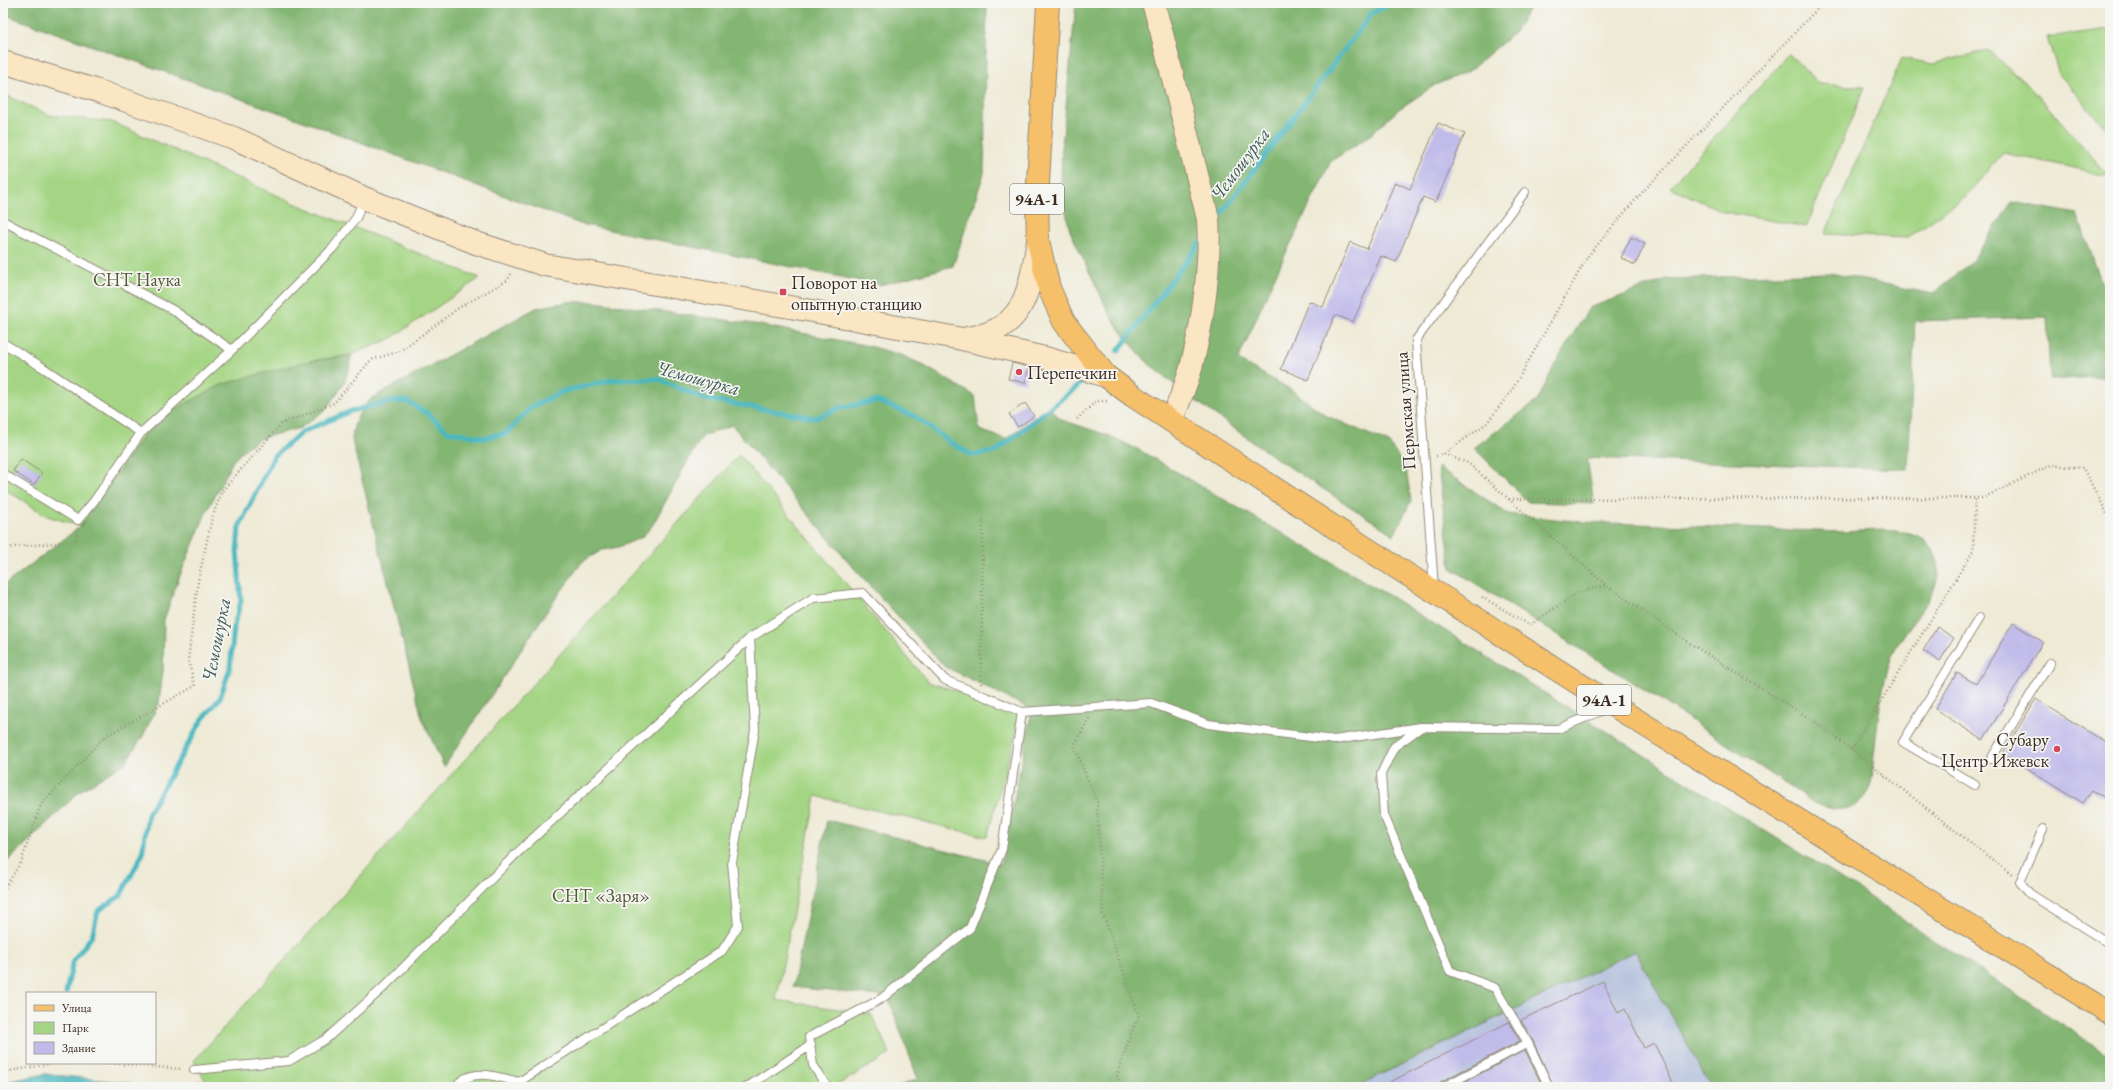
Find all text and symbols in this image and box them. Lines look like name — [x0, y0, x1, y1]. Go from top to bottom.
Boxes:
water label: Чемошурка — [1204, 122, 1276, 206]
road number: 94А-1 — [1010, 184, 1064, 214]
park label: СНТ Наука — [93, 268, 182, 291]
place label: Поворот на опытную станцию — [791, 271, 922, 315]
marker: Поворот на опытную станцию — [778, 287, 788, 297]
street label: Пермская улица — [1389, 350, 1421, 471]
water label: Чемошурка — [654, 355, 742, 401]
place label: Перепечкин — [1027, 361, 1117, 384]
marker: Перепечкин — [1014, 367, 1024, 377]
water label: Чемошурка — [196, 596, 236, 684]
road number: 94А-1 — [1577, 685, 1631, 715]
place label: Субару Центр Ижевск — [1941, 728, 2049, 772]
marker: Субару Центр Ижевск — [2052, 744, 2062, 754]
park label: СНТ «Заря» — [552, 884, 650, 907]
legend — [26, 992, 156, 1064]
text: Улица — [61, 1000, 92, 1016]
text: Парк — [62, 1020, 89, 1036]
text: Здание — [62, 1040, 96, 1056]

